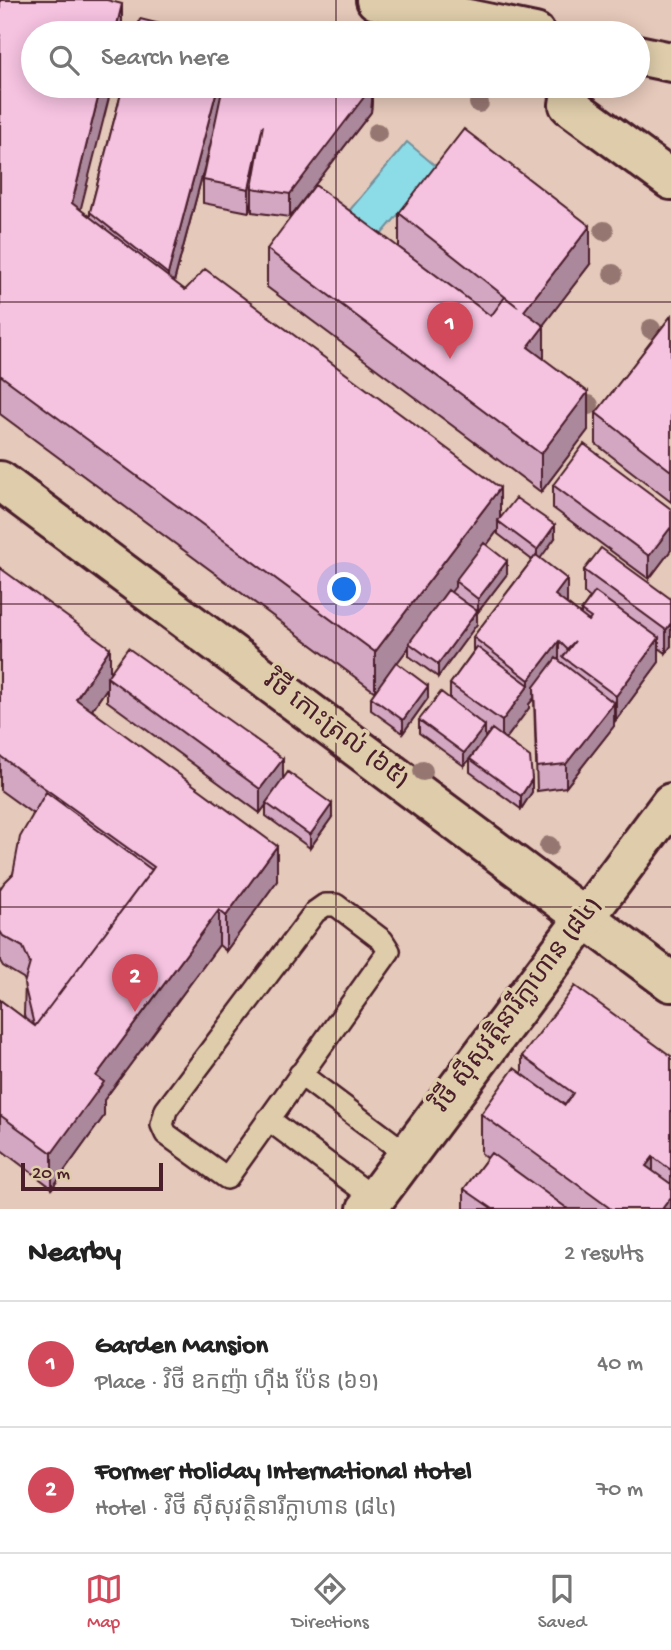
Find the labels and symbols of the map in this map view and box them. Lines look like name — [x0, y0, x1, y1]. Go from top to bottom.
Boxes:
pin: 1 — [427, 301, 473, 359]
your location — [327, 572, 361, 606]
street label: វិថី កោះត្រល់ (៦៥) — [255, 663, 417, 797]
street label: វិថី ស៊ីសុវត្ថិនារីក្លាហាន (៨៤) — [423, 889, 610, 1121]
pin: 2 — [112, 954, 158, 1012]
scale bar — [21, 1160, 163, 1192]

